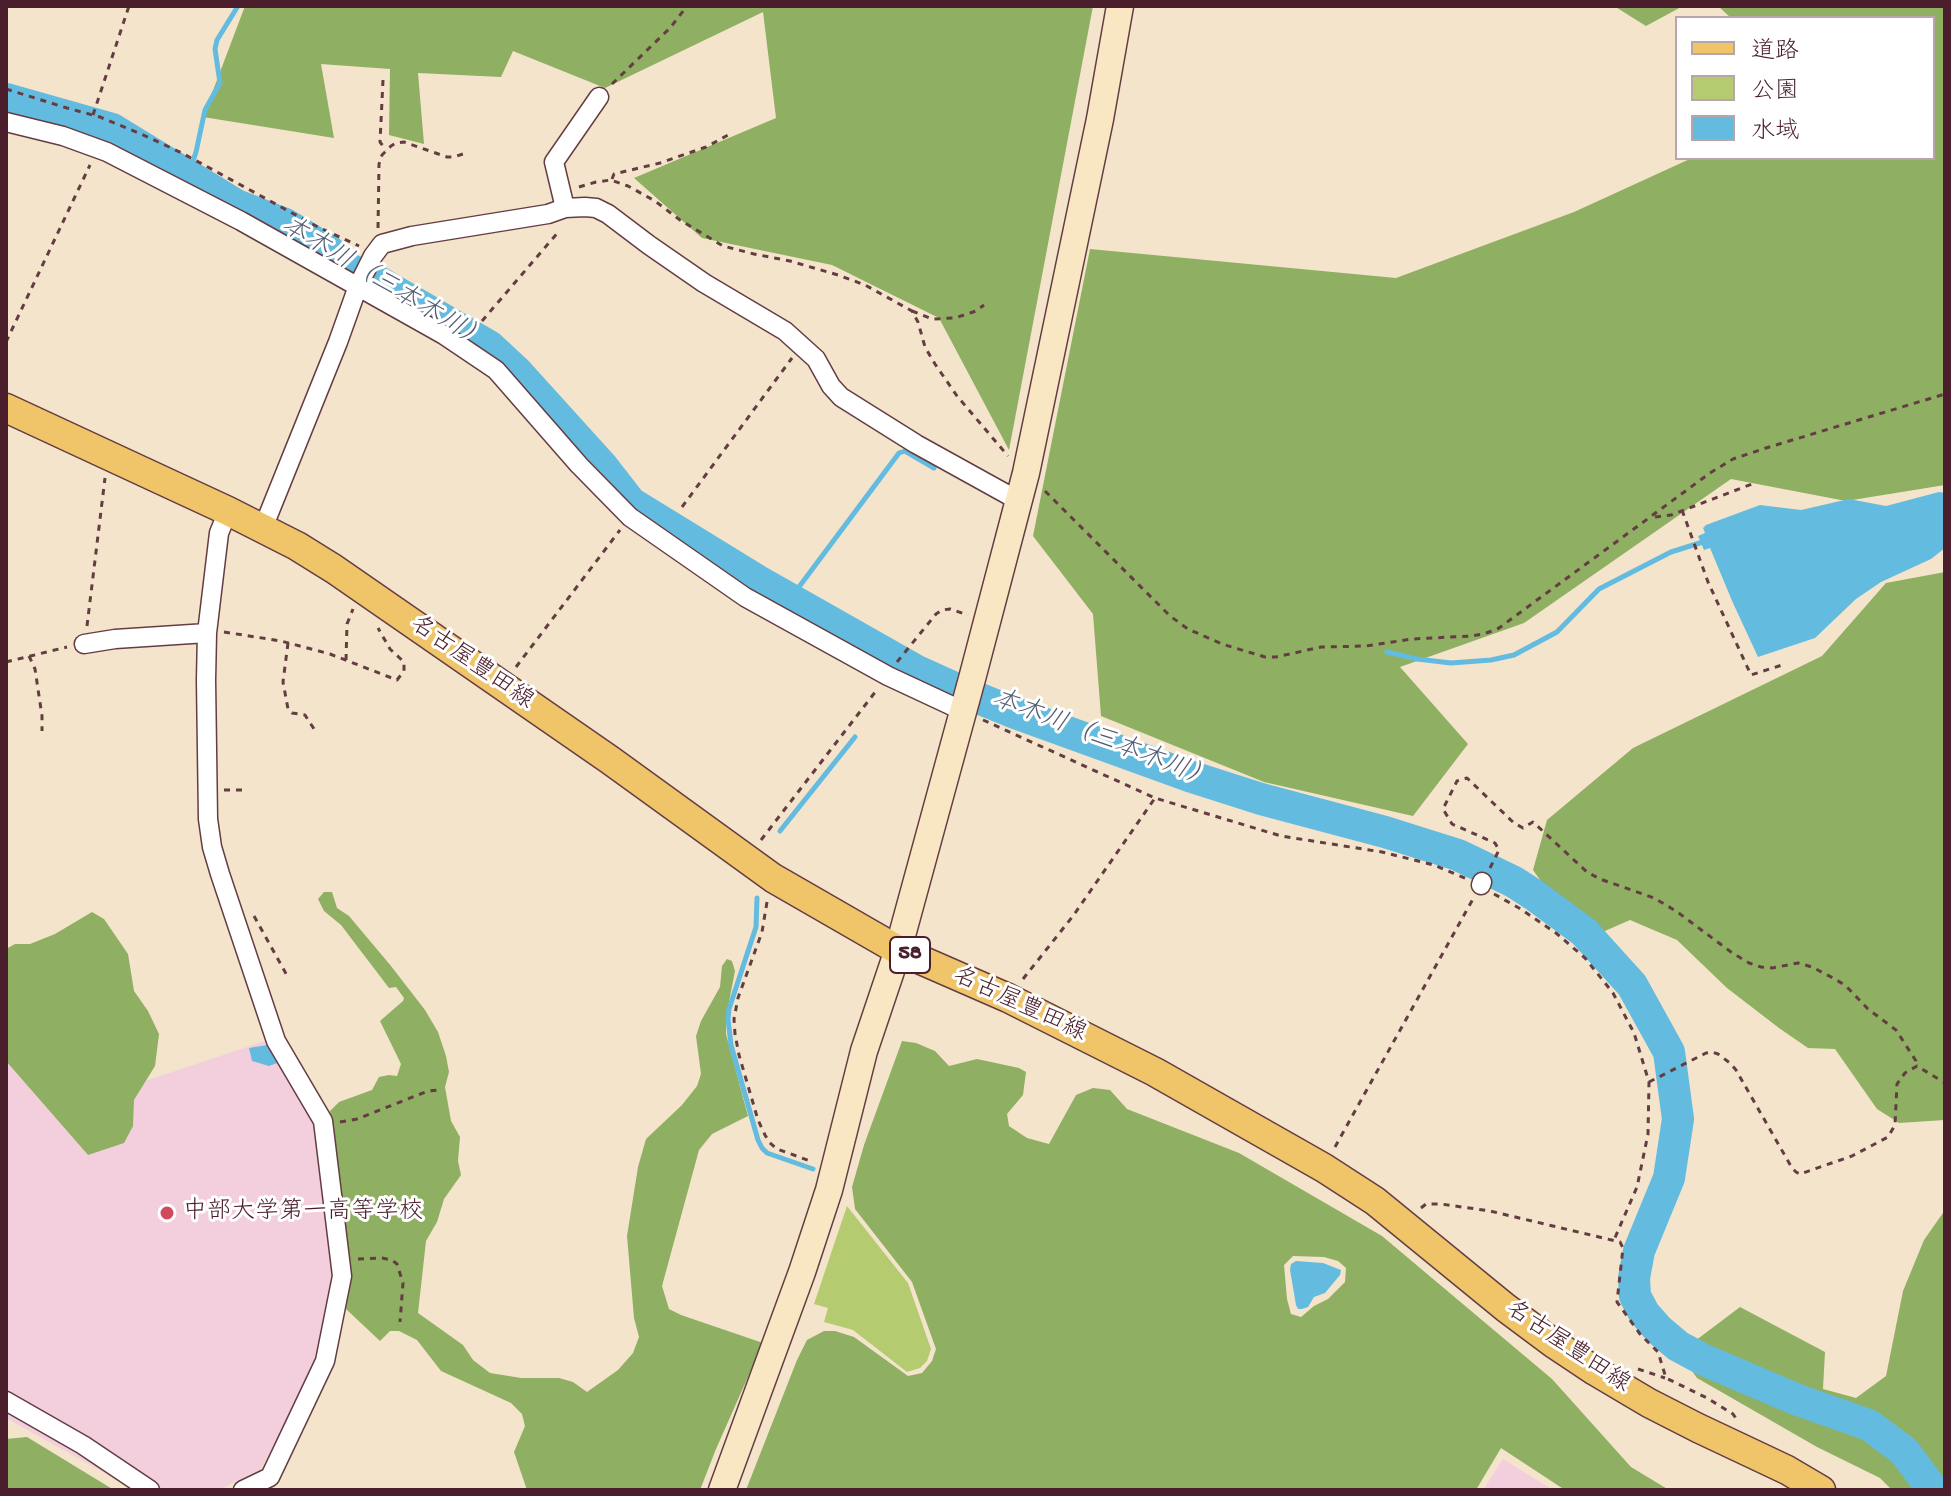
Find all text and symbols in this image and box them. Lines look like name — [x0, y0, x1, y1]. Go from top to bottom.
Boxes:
legend — [1675, 16, 1935, 160]
text: 道路 — [1751, 38, 1799, 67]
text: 公園 — [1751, 78, 1799, 107]
text: 水域 — [1751, 118, 1799, 147]
water label: 本木川（三本木川） — [275, 211, 491, 359]
street label: 名古屋豊田線 — [404, 611, 538, 717]
water label: 本木川（三本木川） — [987, 685, 1217, 797]
road number: 58 — [890, 937, 930, 973]
street label: 名古屋豊田線 — [948, 963, 1090, 1049]
place label: 中部大学第一高等学校 — [183, 1199, 423, 1227]
marker: 中部大学第一高等学校 — [158, 1204, 176, 1222]
street label: 名古屋豊田線 — [1499, 1296, 1635, 1400]

